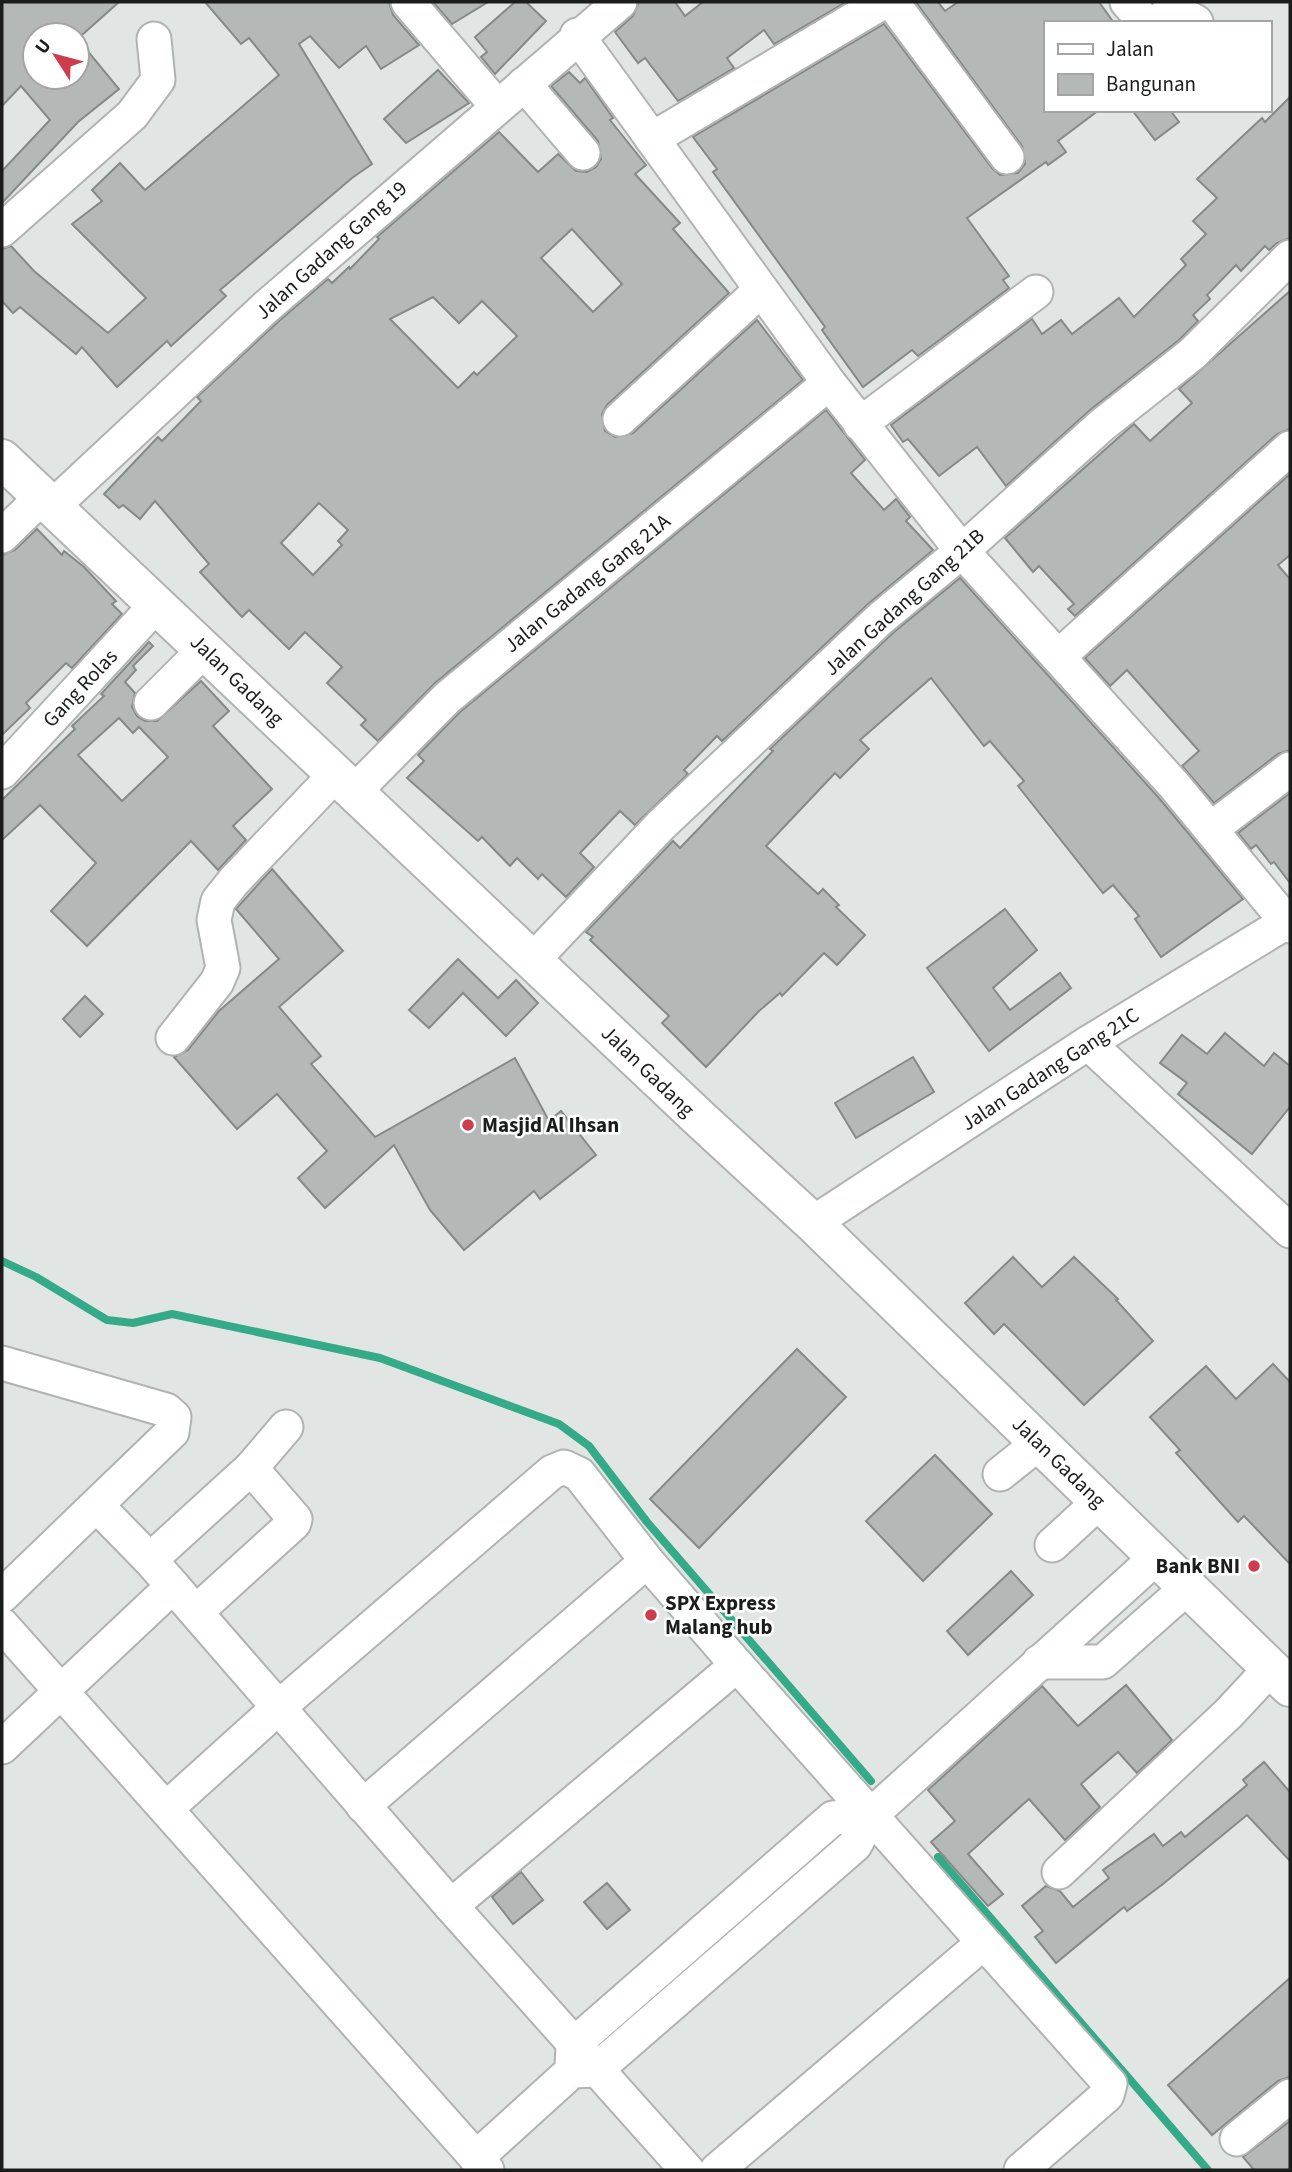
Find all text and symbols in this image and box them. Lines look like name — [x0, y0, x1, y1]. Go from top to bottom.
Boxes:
north arrow — [21, 21, 91, 91]
legend — [1044, 21, 1271, 112]
text: U — [29, 34, 58, 60]
text: Jalan — [1106, 34, 1154, 64]
text: Bangunan — [1106, 69, 1196, 99]
street label: Jalan Gadang Gang 19 — [249, 174, 413, 326]
street label: Jalan Gadang Gang 21A — [497, 506, 677, 660]
street label: Jalan Gadang Gang 21B — [817, 521, 991, 683]
street label: Jalan Gadang — [183, 627, 291, 733]
street label: Gang Rolas — [36, 642, 124, 734]
street label: Jalan Gadang Gang 21C — [955, 1000, 1145, 1138]
street label: Jalan Gadang — [594, 1018, 702, 1124]
place label: Masjid Al Ihsan — [482, 1110, 619, 1140]
marker: Masjid Al Ihsan — [460, 1117, 476, 1133]
street label: Jalan Gadang — [1005, 1409, 1113, 1515]
place label: Bank BNI — [1156, 1551, 1240, 1581]
marker: Bank BNI — [1246, 1558, 1262, 1574]
place label: SPX Express Malang hub — [665, 1588, 776, 1642]
marker: SPX Express Malang hub — [643, 1607, 659, 1623]

